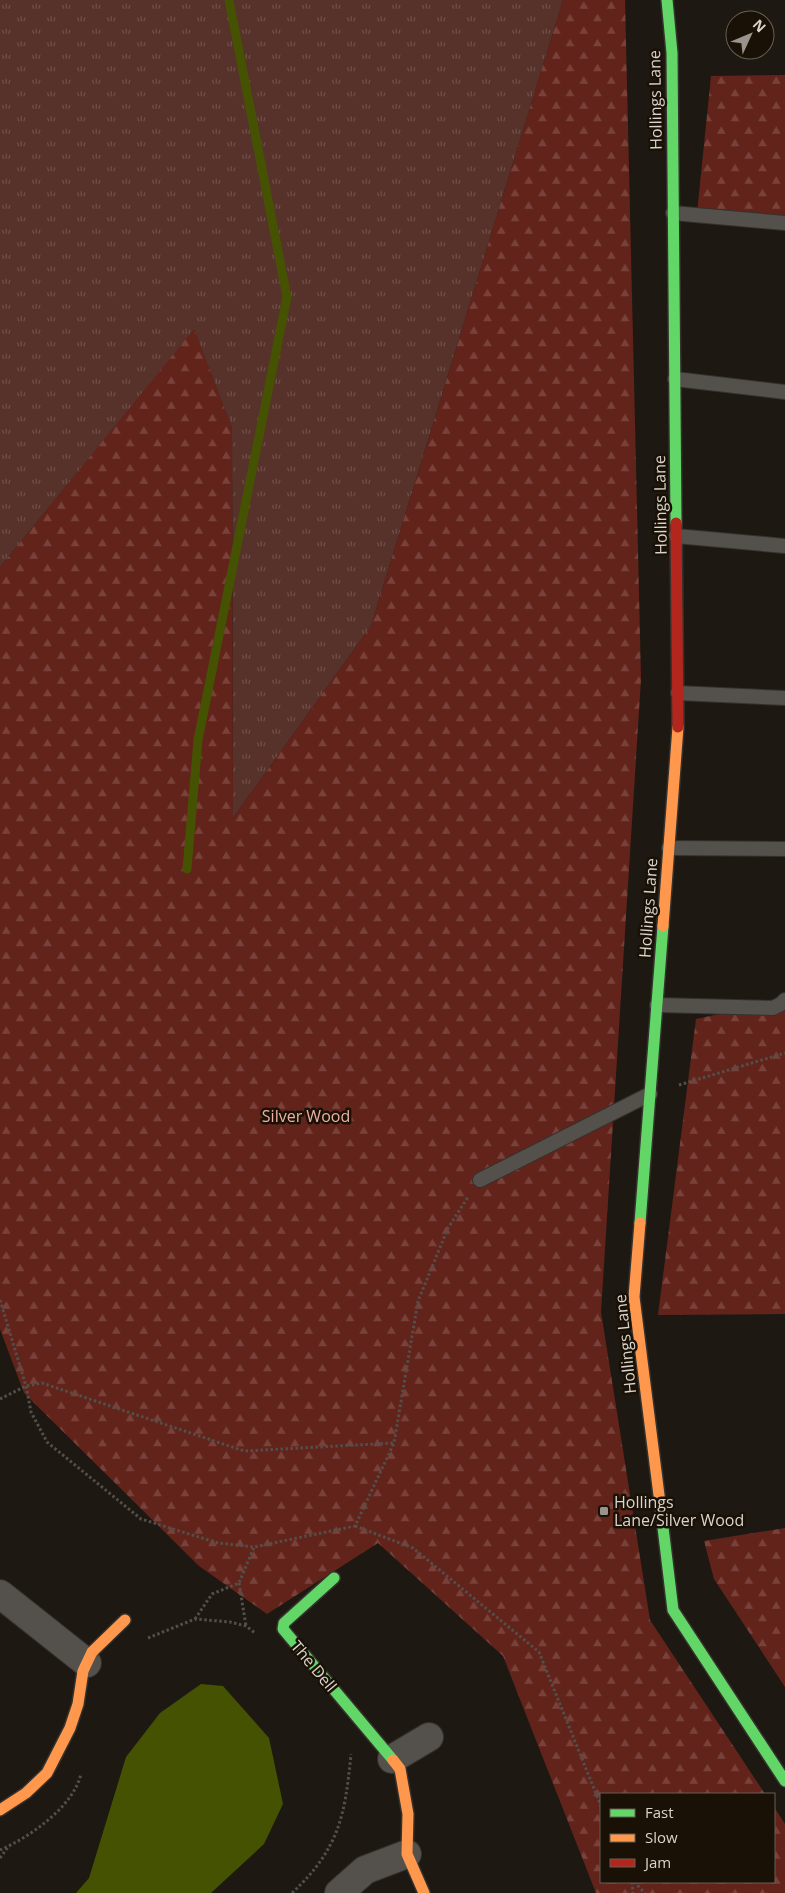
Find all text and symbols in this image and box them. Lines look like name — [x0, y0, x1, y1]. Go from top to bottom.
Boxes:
north arrow — [725, 10, 775, 60]
text: N — [749, 15, 771, 36]
street label: Hollings Lane — [643, 50, 667, 150]
street label: Hollings Lane — [648, 455, 672, 555]
street label: Hollings Lane — [634, 857, 662, 959]
park label: Silver Wood — [262, 1105, 350, 1127]
street label: Hollings Lane — [609, 1293, 641, 1395]
place label: Hollings Lane/Silver Wood — [614, 1491, 744, 1531]
marker: Hollings Lane/Silver Wood — [598, 1505, 610, 1517]
street label: The Dell — [286, 1636, 342, 1696]
legend — [600, 1793, 775, 1883]
text: Fast — [645, 1802, 674, 1822]
text: Slow — [645, 1827, 678, 1847]
text: Jam — [643, 1852, 671, 1872]

